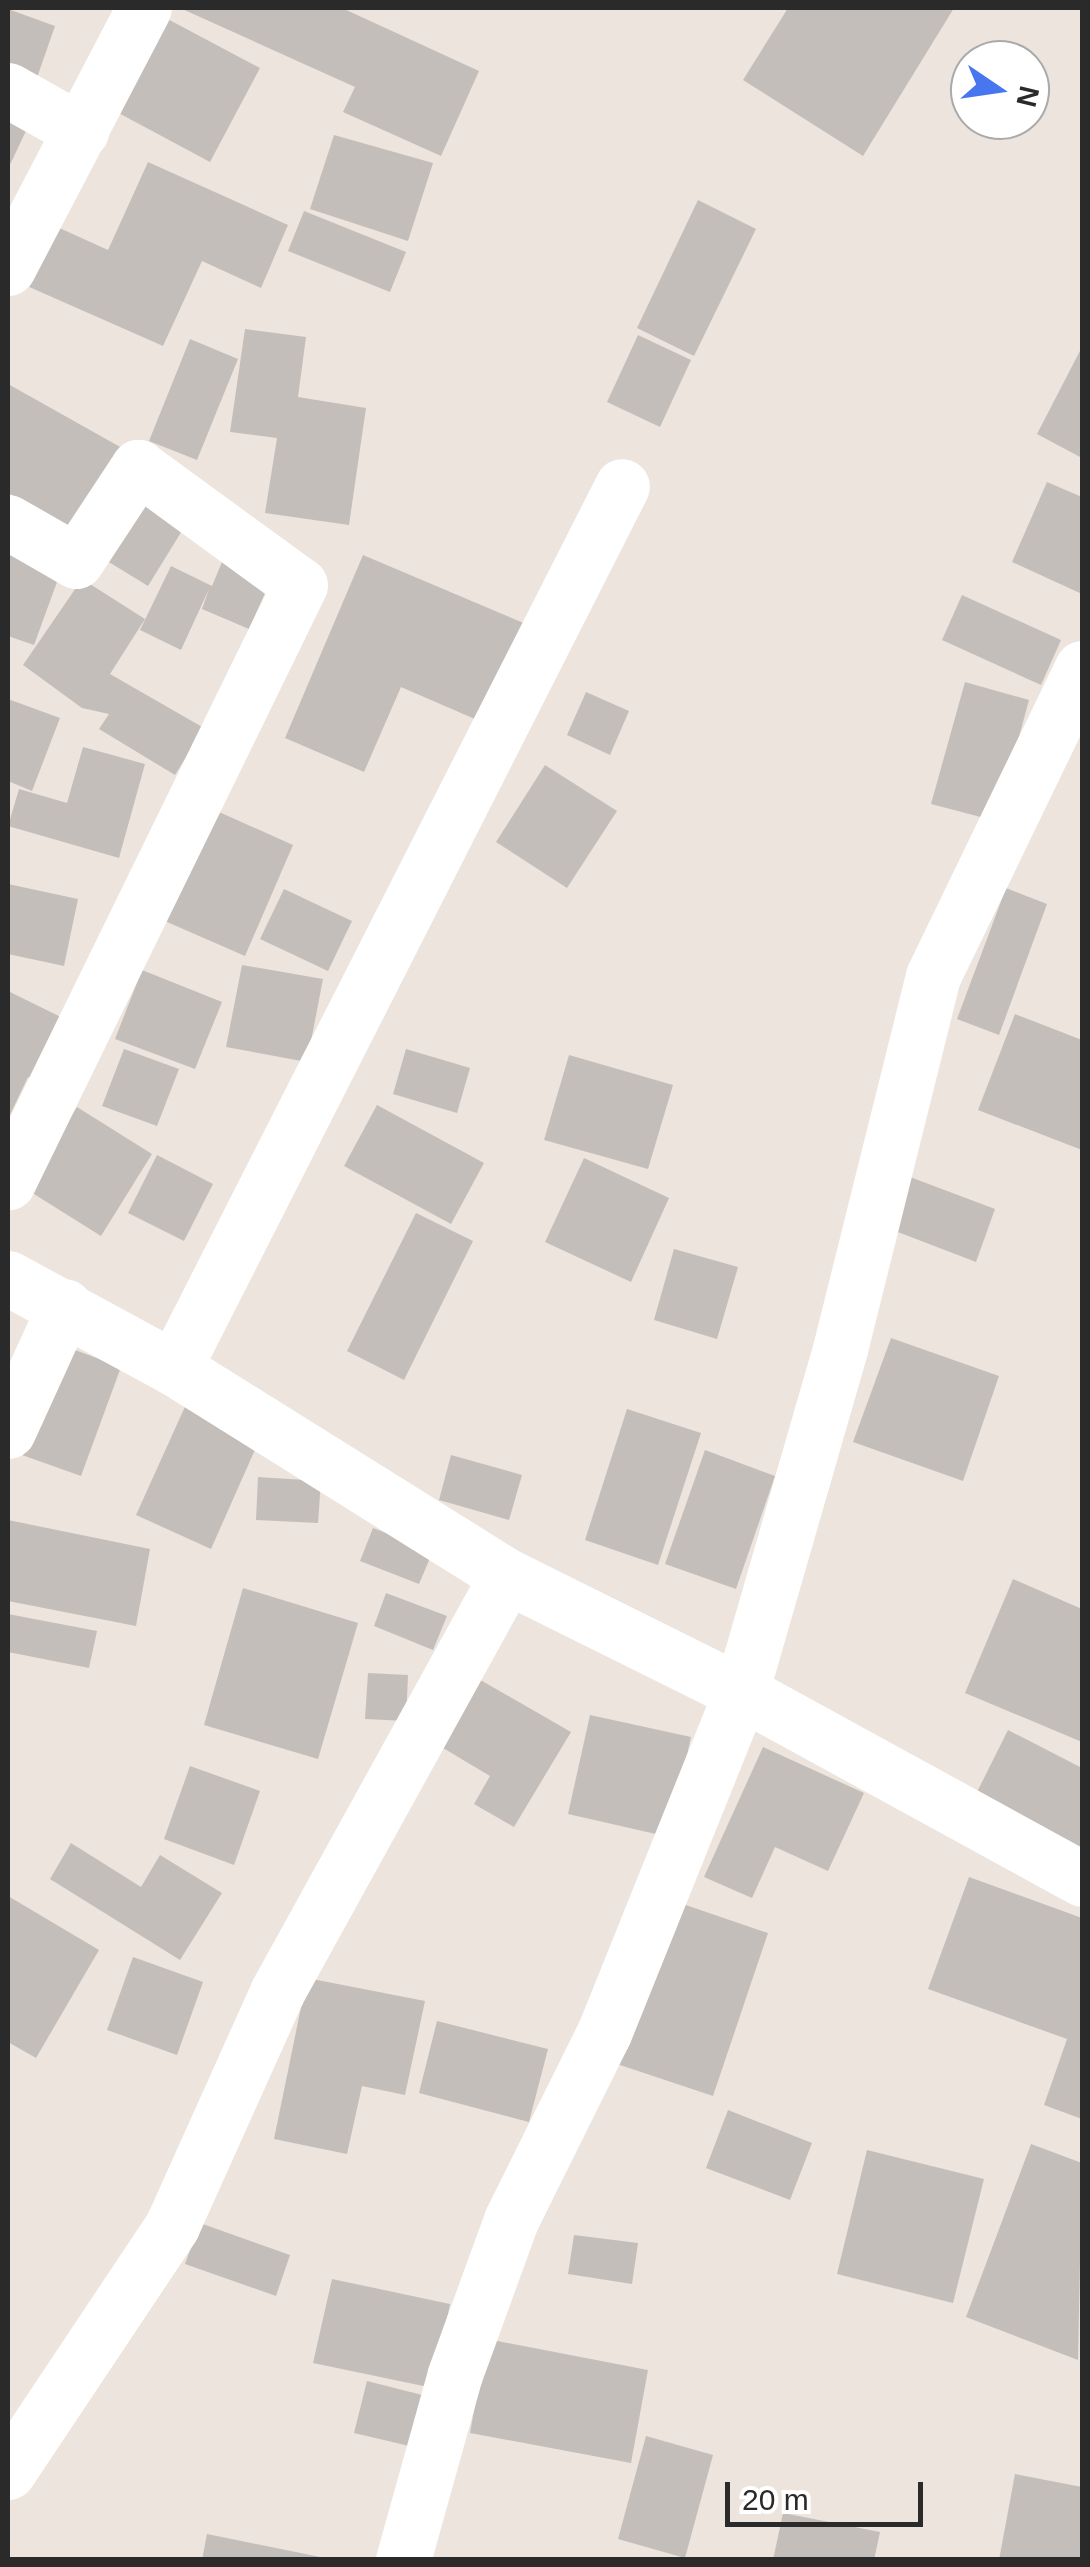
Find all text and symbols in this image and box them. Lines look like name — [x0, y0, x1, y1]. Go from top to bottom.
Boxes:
north arrow — [950, 40, 1050, 140]
text: N — [1010, 83, 1045, 110]
scale bar — [730, 2462, 928, 2524]
text: 20 m — [742, 2483, 809, 2516]

